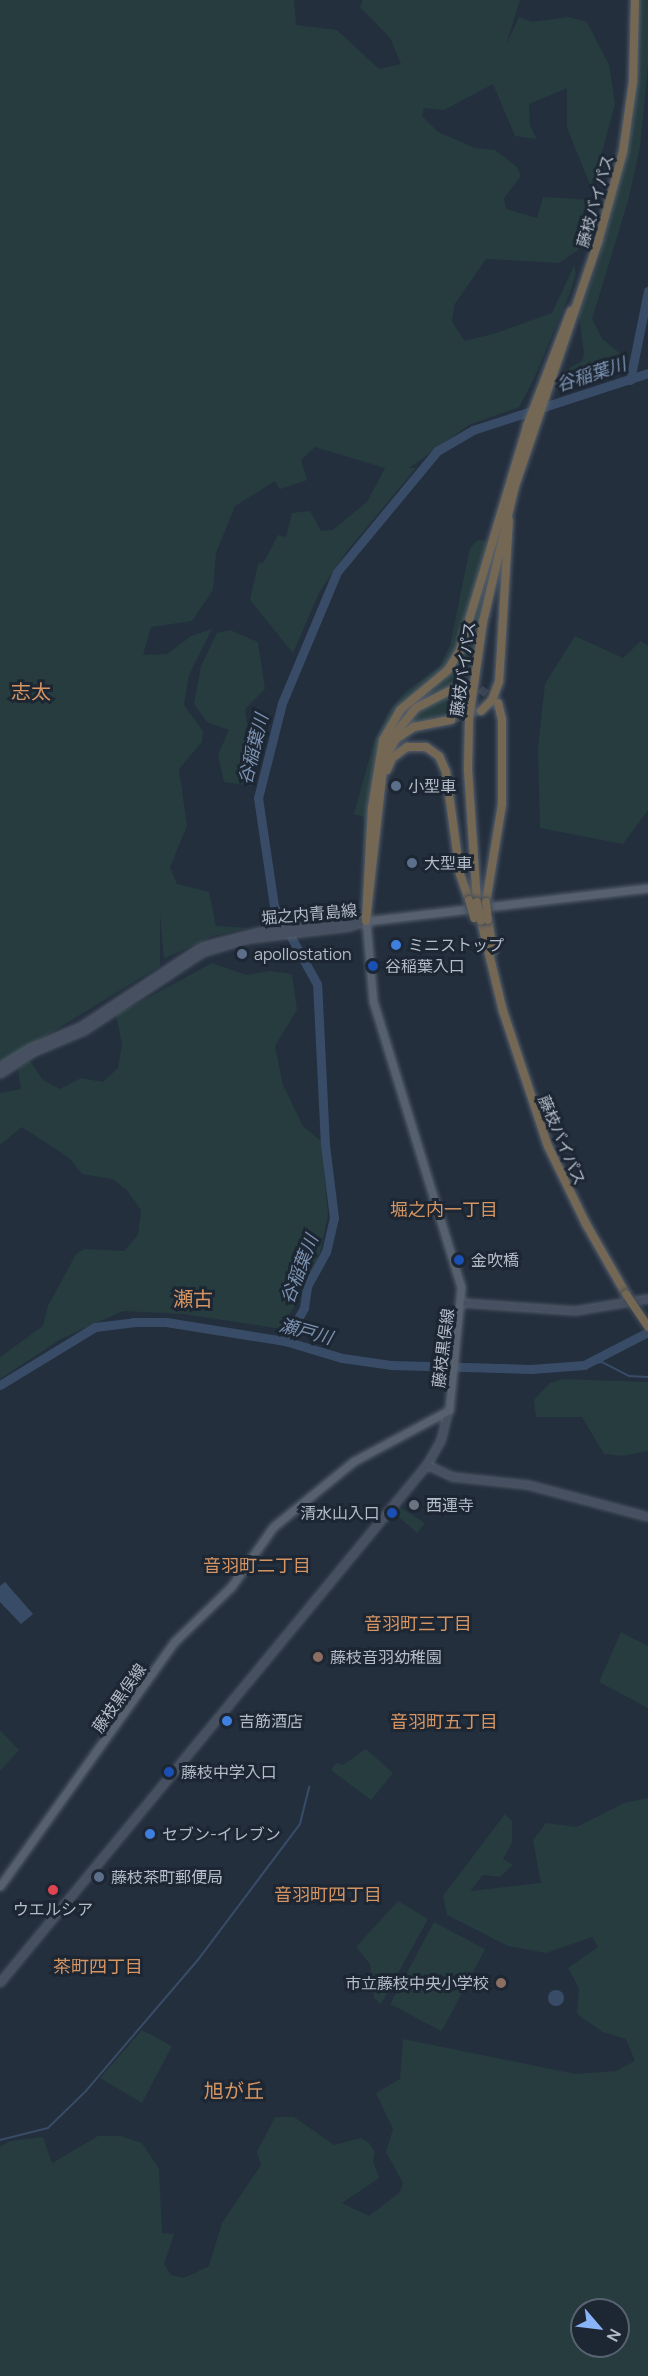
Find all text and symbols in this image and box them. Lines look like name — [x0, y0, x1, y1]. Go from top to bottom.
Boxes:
street label: 藤枝バイパス — [573, 152, 617, 250]
water label: 谷稲葉川 — [553, 353, 629, 395]
street label: 藤枝バイパス — [447, 620, 479, 718]
district label: 志太 — [11, 679, 51, 703]
water label: 谷稲葉川 — [234, 711, 272, 787]
place label: 小型車 — [408, 776, 456, 796]
marker: 小型車 — [389, 779, 403, 793]
place label: 大型車 — [424, 853, 472, 873]
marker: 大型車 — [405, 856, 419, 870]
street label: 堀之内青島線 — [260, 900, 358, 928]
place label: ミニストップ — [408, 935, 504, 955]
marker: ミニストップ — [389, 938, 403, 952]
place label: apollostation — [254, 944, 351, 964]
marker: apollostation — [235, 947, 249, 961]
place label: 谷稲葉入口 — [385, 956, 465, 976]
marker: 谷稲葉入口 — [366, 959, 380, 973]
street label: 藤枝バイパス — [534, 1092, 590, 1188]
district label: 堀之内一丁目 — [390, 1198, 498, 1220]
water label: 谷稲葉川 — [276, 1232, 322, 1306]
place label: 金吹橋 — [471, 1250, 519, 1270]
marker: 金吹橋 — [452, 1253, 466, 1267]
district label: 瀬古 — [173, 1286, 213, 1310]
street label: 藤枝黒俣線 — [429, 1307, 457, 1389]
water label: 瀬戸川 — [277, 1314, 335, 1348]
place label: 西運寺 — [426, 1495, 474, 1515]
marker: 西運寺 — [407, 1498, 421, 1512]
place label: 清水山入口 — [300, 1503, 380, 1523]
marker: 清水山入口 — [385, 1506, 399, 1520]
district label: 音羽町二丁目 — [203, 1554, 311, 1576]
district label: 音羽町三丁目 — [364, 1612, 472, 1634]
place label: 藤枝音羽幼稚園 — [330, 1647, 442, 1667]
marker: 藤枝音羽幼稚園 — [311, 1650, 325, 1664]
street label: 藤枝黒俣線 — [88, 1660, 150, 1736]
district label: 音羽町五丁目 — [390, 1710, 498, 1732]
place label: 吉筋酒店 — [239, 1711, 303, 1731]
marker: 吉筋酒店 — [220, 1714, 234, 1728]
place label: 藤枝中学入口 — [181, 1762, 277, 1782]
marker: 藤枝中学入口 — [162, 1765, 176, 1779]
place label: セブン-イレブン — [162, 1824, 281, 1844]
marker: セブン-イレブン — [143, 1827, 157, 1841]
place label: 藤枝茶町郵便局 — [111, 1867, 223, 1887]
marker: 藤枝茶町郵便局 — [92, 1870, 106, 1884]
marker: ウエルシア — [46, 1883, 60, 1897]
district label: 音羽町四丁目 — [274, 1883, 382, 1905]
place label: ウエルシア — [13, 1899, 93, 1919]
district label: 茶町四丁目 — [53, 1955, 143, 1977]
place label: 市立藤枝中央小学校 — [345, 1973, 489, 1993]
marker: 市立藤枝中央小学校 — [494, 1976, 508, 1990]
district label: 旭が丘 — [204, 2078, 264, 2102]
north arrow — [570, 2298, 630, 2358]
text: N — [602, 2325, 627, 2346]

